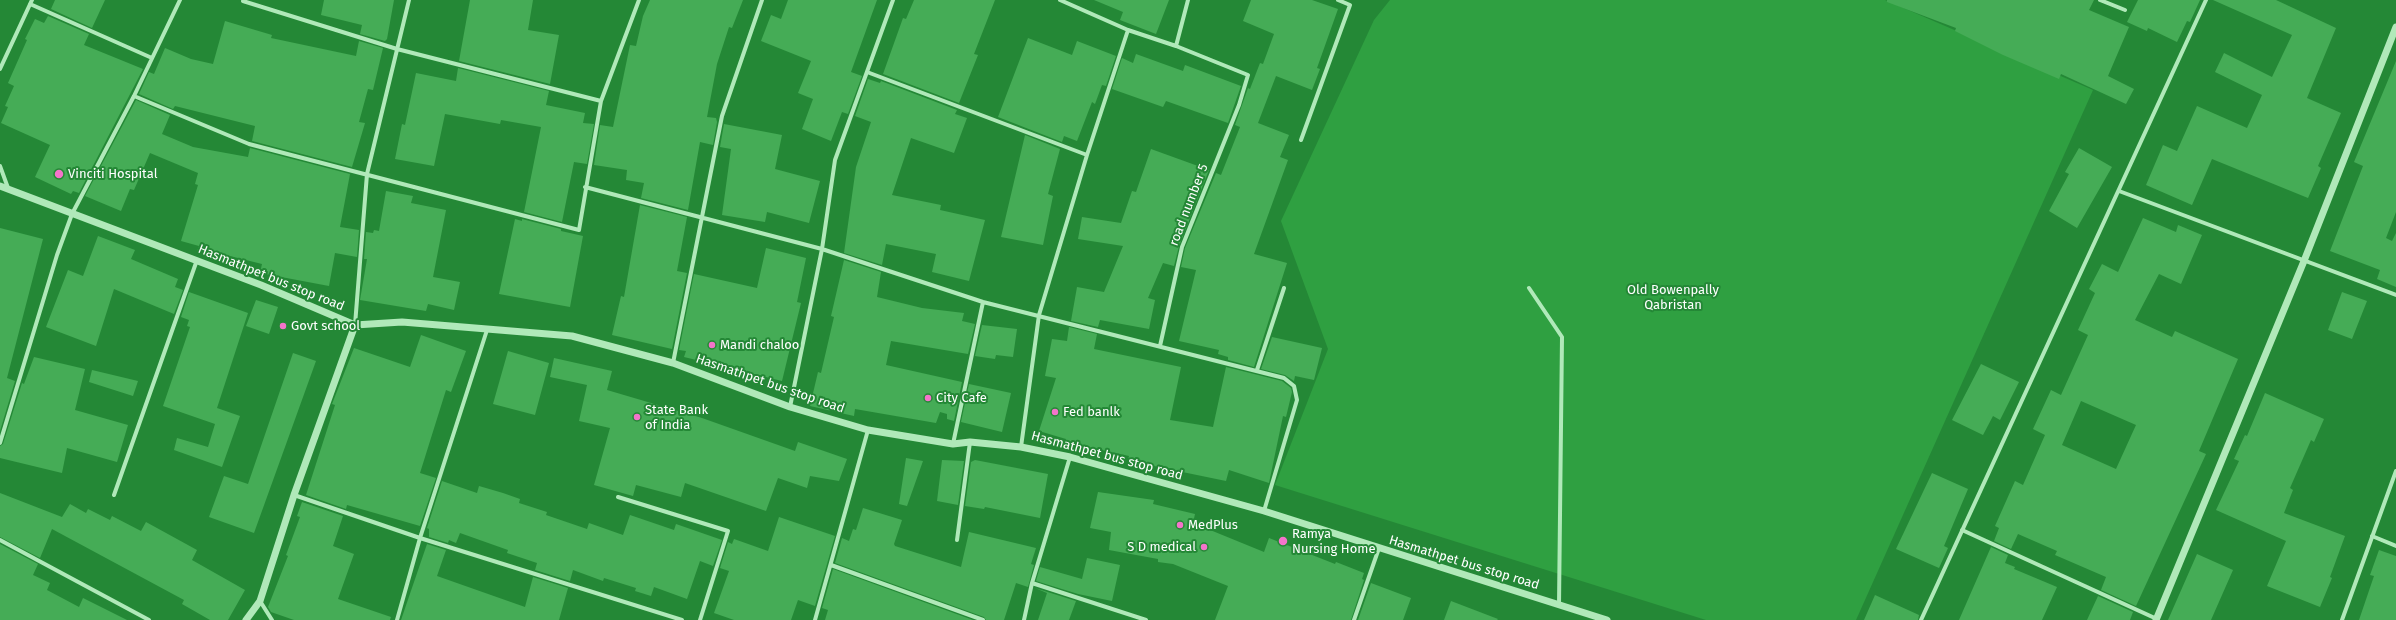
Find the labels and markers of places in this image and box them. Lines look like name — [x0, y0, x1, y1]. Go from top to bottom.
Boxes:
place label: Vinciti Hospital — [68, 166, 157, 182]
marker: Vinciti Hospital — [53, 168, 65, 180]
place label: Govt school — [291, 318, 360, 334]
marker: Govt school — [278, 321, 288, 331]
place label: Mandi chaloo — [720, 337, 799, 353]
marker: Mandi chaloo — [707, 340, 717, 350]
place label: City Cafe — [936, 390, 987, 406]
marker: City Cafe — [923, 393, 933, 403]
place label: State Bank of India — [645, 402, 708, 433]
place label: Fed banlk — [1063, 404, 1120, 420]
marker: Fed banlk — [1050, 407, 1060, 417]
marker: State Bank of India — [632, 412, 642, 422]
place label: MedPlus — [1188, 517, 1238, 533]
marker: MedPlus — [1175, 520, 1185, 530]
place label: Ramya Nursing Home — [1292, 526, 1375, 557]
marker: Ramya Nursing Home — [1277, 535, 1289, 547]
place label: S D medical — [1127, 539, 1196, 555]
marker: S D medical — [1199, 542, 1209, 552]

